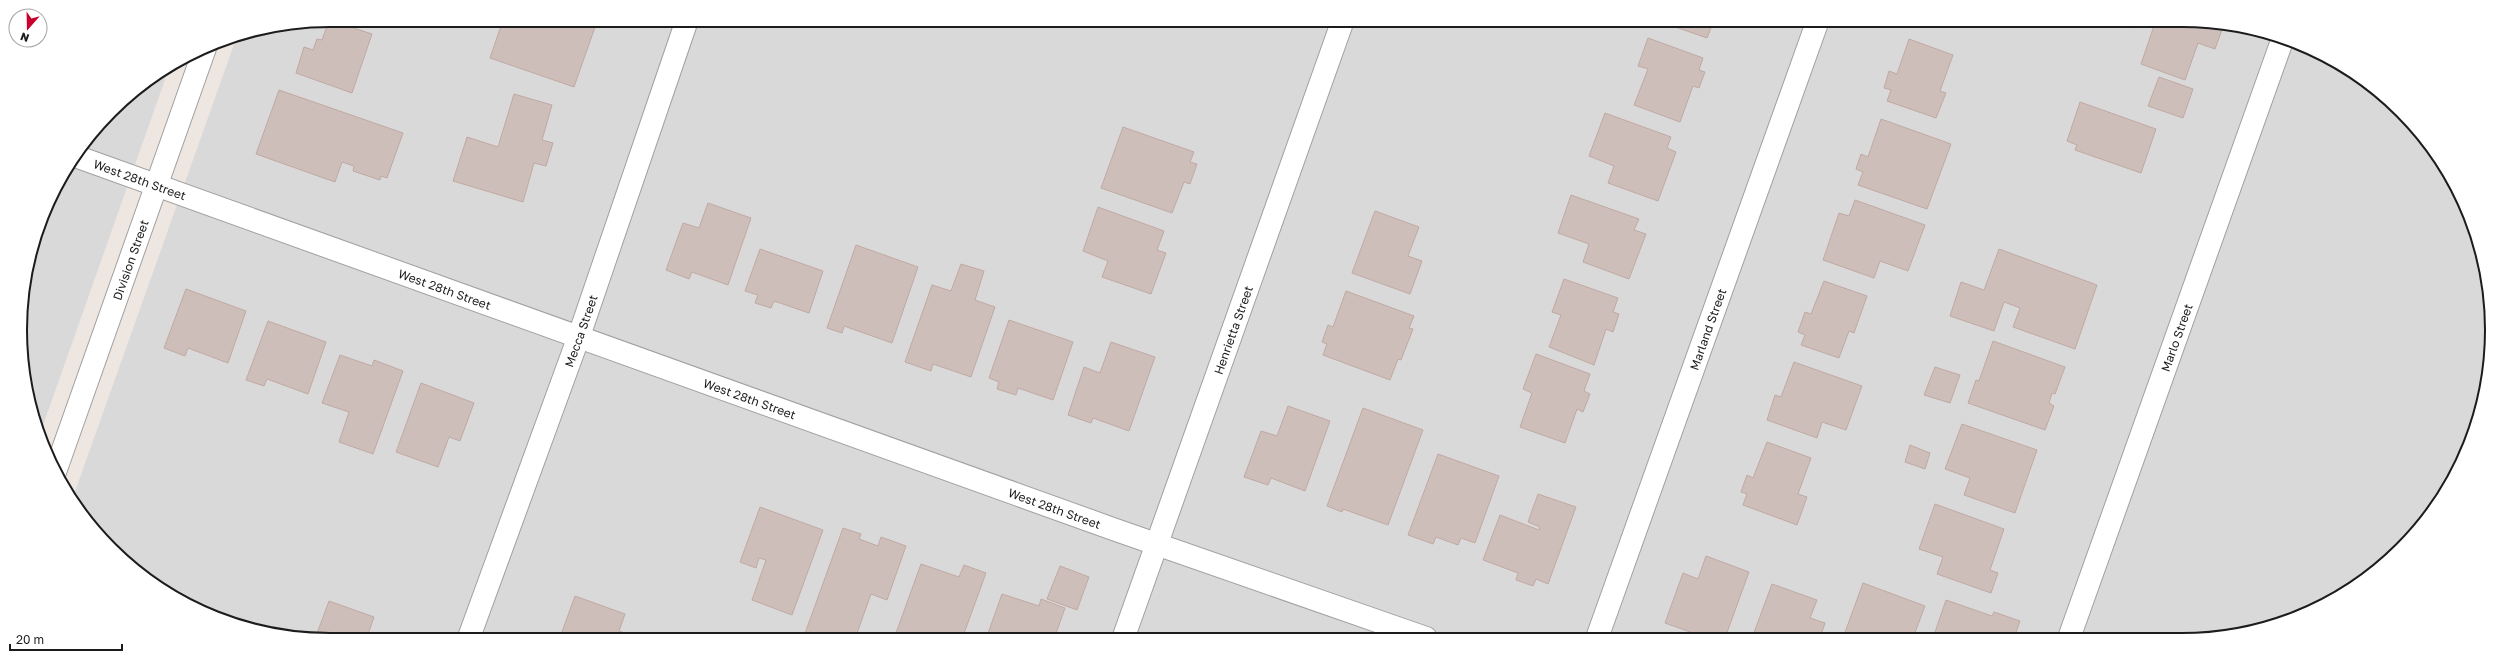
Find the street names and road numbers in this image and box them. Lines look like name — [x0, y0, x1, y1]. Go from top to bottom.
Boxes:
street label: West 28th Street — [92, 156, 188, 203]
street label: Division Street — [109, 217, 151, 302]
street label: West 28th Street — [397, 265, 493, 312]
street label: Henrietta Street — [1210, 283, 1256, 376]
street label: Marland Street — [1686, 286, 1729, 372]
street label: Mecca Street — [561, 292, 600, 369]
street label: Marlo Street — [2157, 301, 2195, 374]
street label: West 28th Street — [701, 375, 798, 422]
street label: West 28th Street — [1006, 485, 1103, 532]

